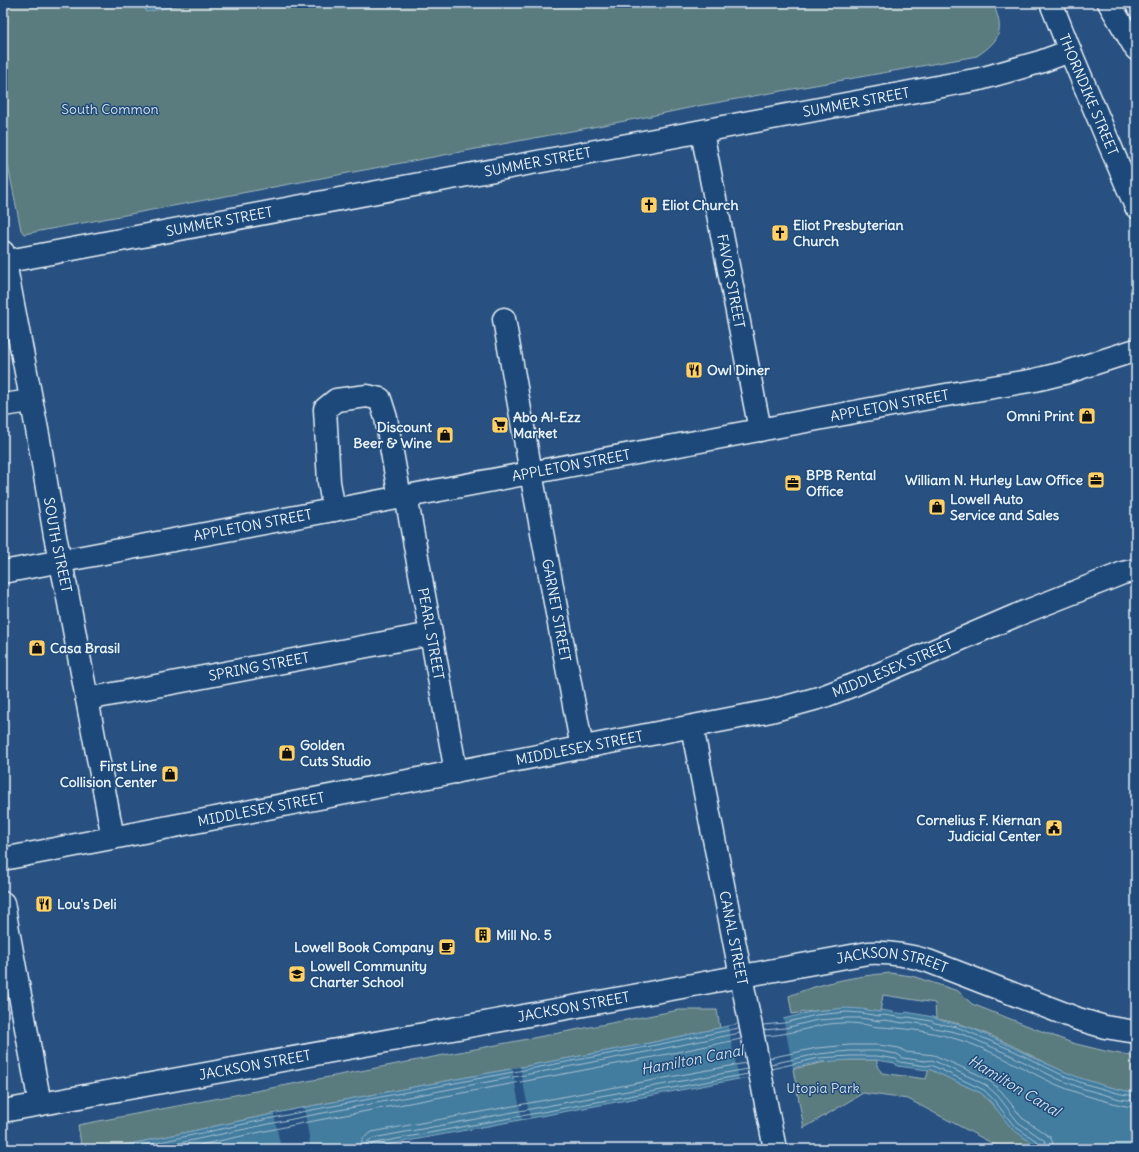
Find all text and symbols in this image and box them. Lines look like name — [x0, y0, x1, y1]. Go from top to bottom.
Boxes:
street label: THORNDIKE STREET — [1055, 31, 1122, 158]
street label: SUMMER STREET — [801, 83, 911, 121]
park label: South Common — [61, 100, 159, 118]
street label: SUMMER STREET — [483, 143, 593, 181]
church icon: Eliot Church — [639, 195, 659, 215]
place label: Eliot Church — [662, 196, 739, 214]
street label: SUMMER STREET — [164, 203, 274, 240]
place label: Eliot Presbyterian Church — [793, 216, 904, 250]
church icon: Eliot Presbyterian Church — [770, 223, 790, 243]
street label: FAVOR STREET — [713, 233, 749, 330]
restaurant icon: Owl Diner — [684, 360, 704, 380]
place label: Owl Diner — [707, 361, 770, 379]
street label: APPLETON STREET — [829, 386, 950, 425]
shop icon: Omni Print — [1077, 406, 1097, 426]
place label: Omni Print — [1006, 407, 1074, 425]
place label: Abo Al-Ezz Market — [513, 408, 581, 442]
supermarket icon: Abo Al-Ezz Market — [490, 415, 510, 435]
place label: Discount Beer & Wine — [353, 418, 432, 452]
shop icon: Discount Beer & Wine — [435, 425, 455, 445]
street label: APPLETON STREET — [510, 445, 632, 485]
place label: BPB Rental Office — [806, 466, 876, 500]
office icon: William N. Hurley Law Office — [1086, 470, 1106, 490]
place label: William N. Hurley Law Office — [905, 471, 1083, 489]
office icon: BPB Rental Office — [783, 473, 803, 493]
place label: Lowell Auto Service and Sales — [950, 490, 1060, 524]
street label: SOUTH STREET — [40, 496, 76, 594]
shop icon: Lowell Auto Service and Sales — [927, 497, 947, 517]
street label: APPLETON STREET — [192, 505, 313, 545]
street label: GARNET STREET — [538, 557, 575, 663]
street label: PEARL STREET — [414, 586, 448, 681]
street label: MIDDLESEX STREET — [830, 635, 955, 701]
shop icon: Casa Brasil — [27, 638, 47, 658]
place label: Casa Brasil — [50, 639, 120, 657]
street label: SPRING STREET — [207, 648, 311, 685]
street label: MIDDLESEX STREET — [514, 727, 644, 769]
place label: Golden Cuts Studio — [300, 736, 371, 770]
shop icon: Golden Cuts Studio — [277, 743, 297, 763]
place label: First Line Collision Center — [60, 757, 157, 791]
shop icon: First Line Collision Center — [160, 764, 180, 784]
street label: MIDDLESEX STREET — [196, 788, 326, 830]
place label: Cornelius F. Kiernan Judicial Center — [916, 811, 1041, 845]
public building icon: Cornelius F. Kiernan Judicial Center — [1044, 818, 1064, 838]
street label: CANAL STREET — [715, 889, 752, 987]
restaurant icon: Lou's Deli — [34, 894, 54, 914]
place label: Lou's Deli — [57, 895, 117, 913]
building icon: Mill No. 5 — [473, 925, 493, 945]
place label: Mill No. 5 — [496, 926, 552, 944]
cafe icon: Lowell Book Company — [437, 937, 457, 957]
place label: Lowell Book Company — [294, 938, 434, 956]
street label: JACKSON STREET — [835, 944, 950, 977]
place label: Lowell Community Charter School — [310, 957, 427, 991]
school or university icon: Lowell Community Charter School — [287, 964, 307, 984]
street label: JACKSON STREET — [516, 988, 631, 1026]
water label: Hamilton Canal — [639, 1040, 747, 1079]
street label: JACKSON STREET — [197, 1046, 312, 1084]
water label: Hamilton Canal — [965, 1051, 1066, 1122]
park label: Utopia Park — [786, 1079, 860, 1097]

